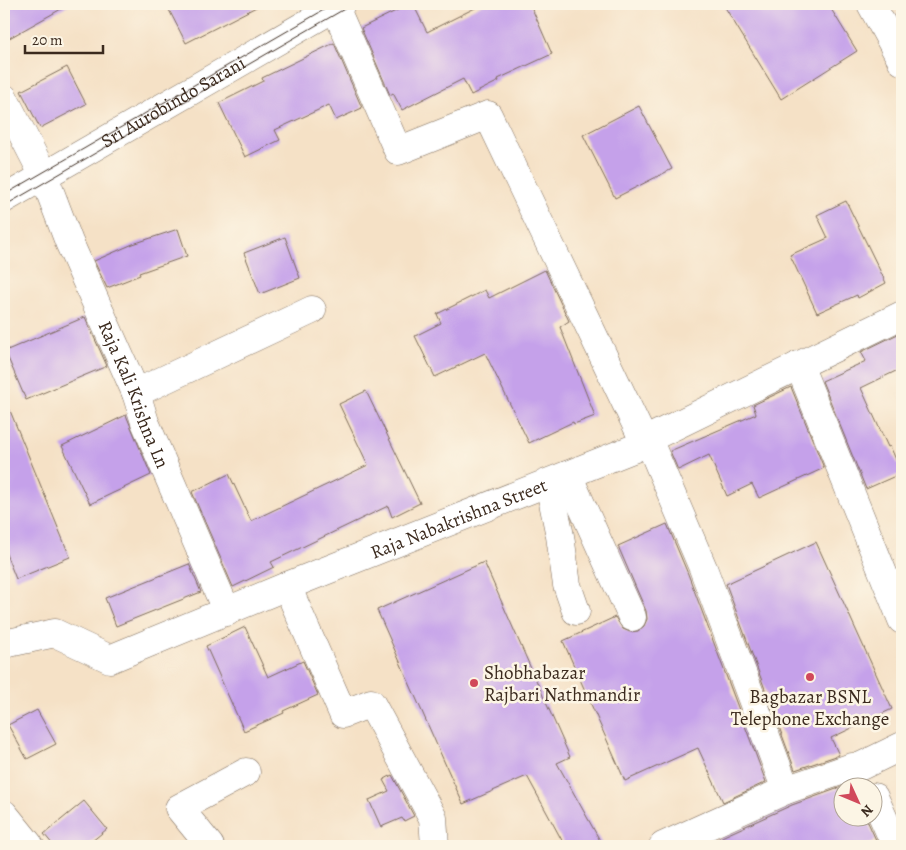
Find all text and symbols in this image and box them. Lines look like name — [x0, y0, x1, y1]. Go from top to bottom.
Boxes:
scale bar — [25, 22, 102, 54]
text: 20 m — [32, 30, 63, 50]
street label: Sri Aurobindo Sarani — [96, 50, 250, 154]
street label: Raja Kali Krishna Ln — [92, 317, 175, 472]
street label: Raja Nabakrishna Street — [367, 472, 551, 566]
place label: Shobhabazar Rajbari Nathmandir — [484, 660, 640, 708]
marker: Bagbazar BSNL Telephone Exchange — [804, 671, 816, 683]
marker: Shobhabazar Rajbari Nathmandir — [468, 677, 480, 689]
place label: Bagbazar BSNL Telephone Exchange — [731, 684, 889, 732]
north arrow — [834, 778, 884, 828]
text: N — [857, 800, 877, 821]

